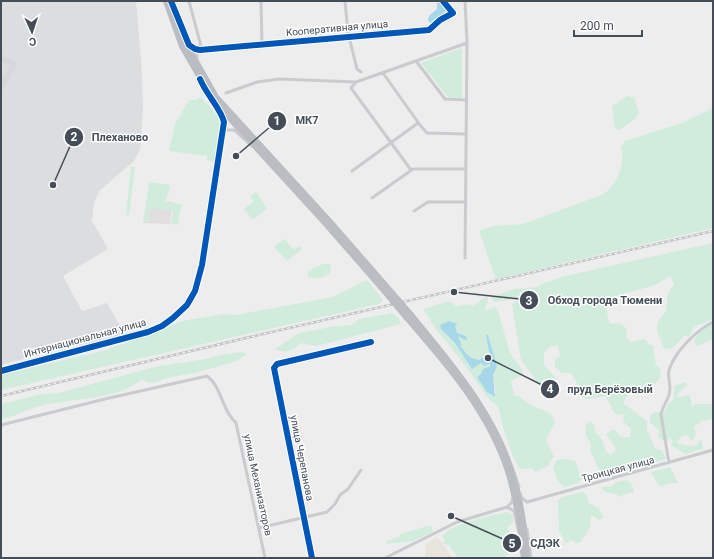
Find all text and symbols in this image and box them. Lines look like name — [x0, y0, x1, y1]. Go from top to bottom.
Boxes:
north arrow — [12, 12, 52, 52]
scale bar — [574, 12, 642, 38]
street label: Кооперативная улица — [285, 18, 389, 38]
text: 200 m — [580, 19, 614, 33]
text: С — [29, 35, 36, 48]
callout: МК7 — [267, 109, 326, 132]
text: 1 — [274, 114, 280, 128]
text: МК7 — [295, 114, 319, 127]
callout: Плеханово — [64, 125, 157, 148]
text: 2 — [71, 130, 78, 144]
text: Плеханово — [92, 131, 148, 144]
callout: Обход города Тюмени — [519, 289, 670, 312]
text: 3 — [526, 294, 533, 308]
text: Обход города Тюмени — [548, 294, 662, 307]
street label: Интернациональная улица — [23, 316, 147, 360]
callout: пруд Берёзовый — [540, 377, 661, 400]
text: 4 — [547, 382, 554, 396]
text: пруд Берёзовый — [567, 383, 653, 396]
street label: улица Черепанова — [288, 414, 316, 502]
street label: улица Механизаторов — [242, 433, 274, 537]
street label: Троицкая улица — [580, 454, 656, 484]
callout: СДЭК — [502, 532, 568, 555]
text: 5 — [509, 537, 516, 551]
text: СДЭК — [530, 537, 561, 550]

